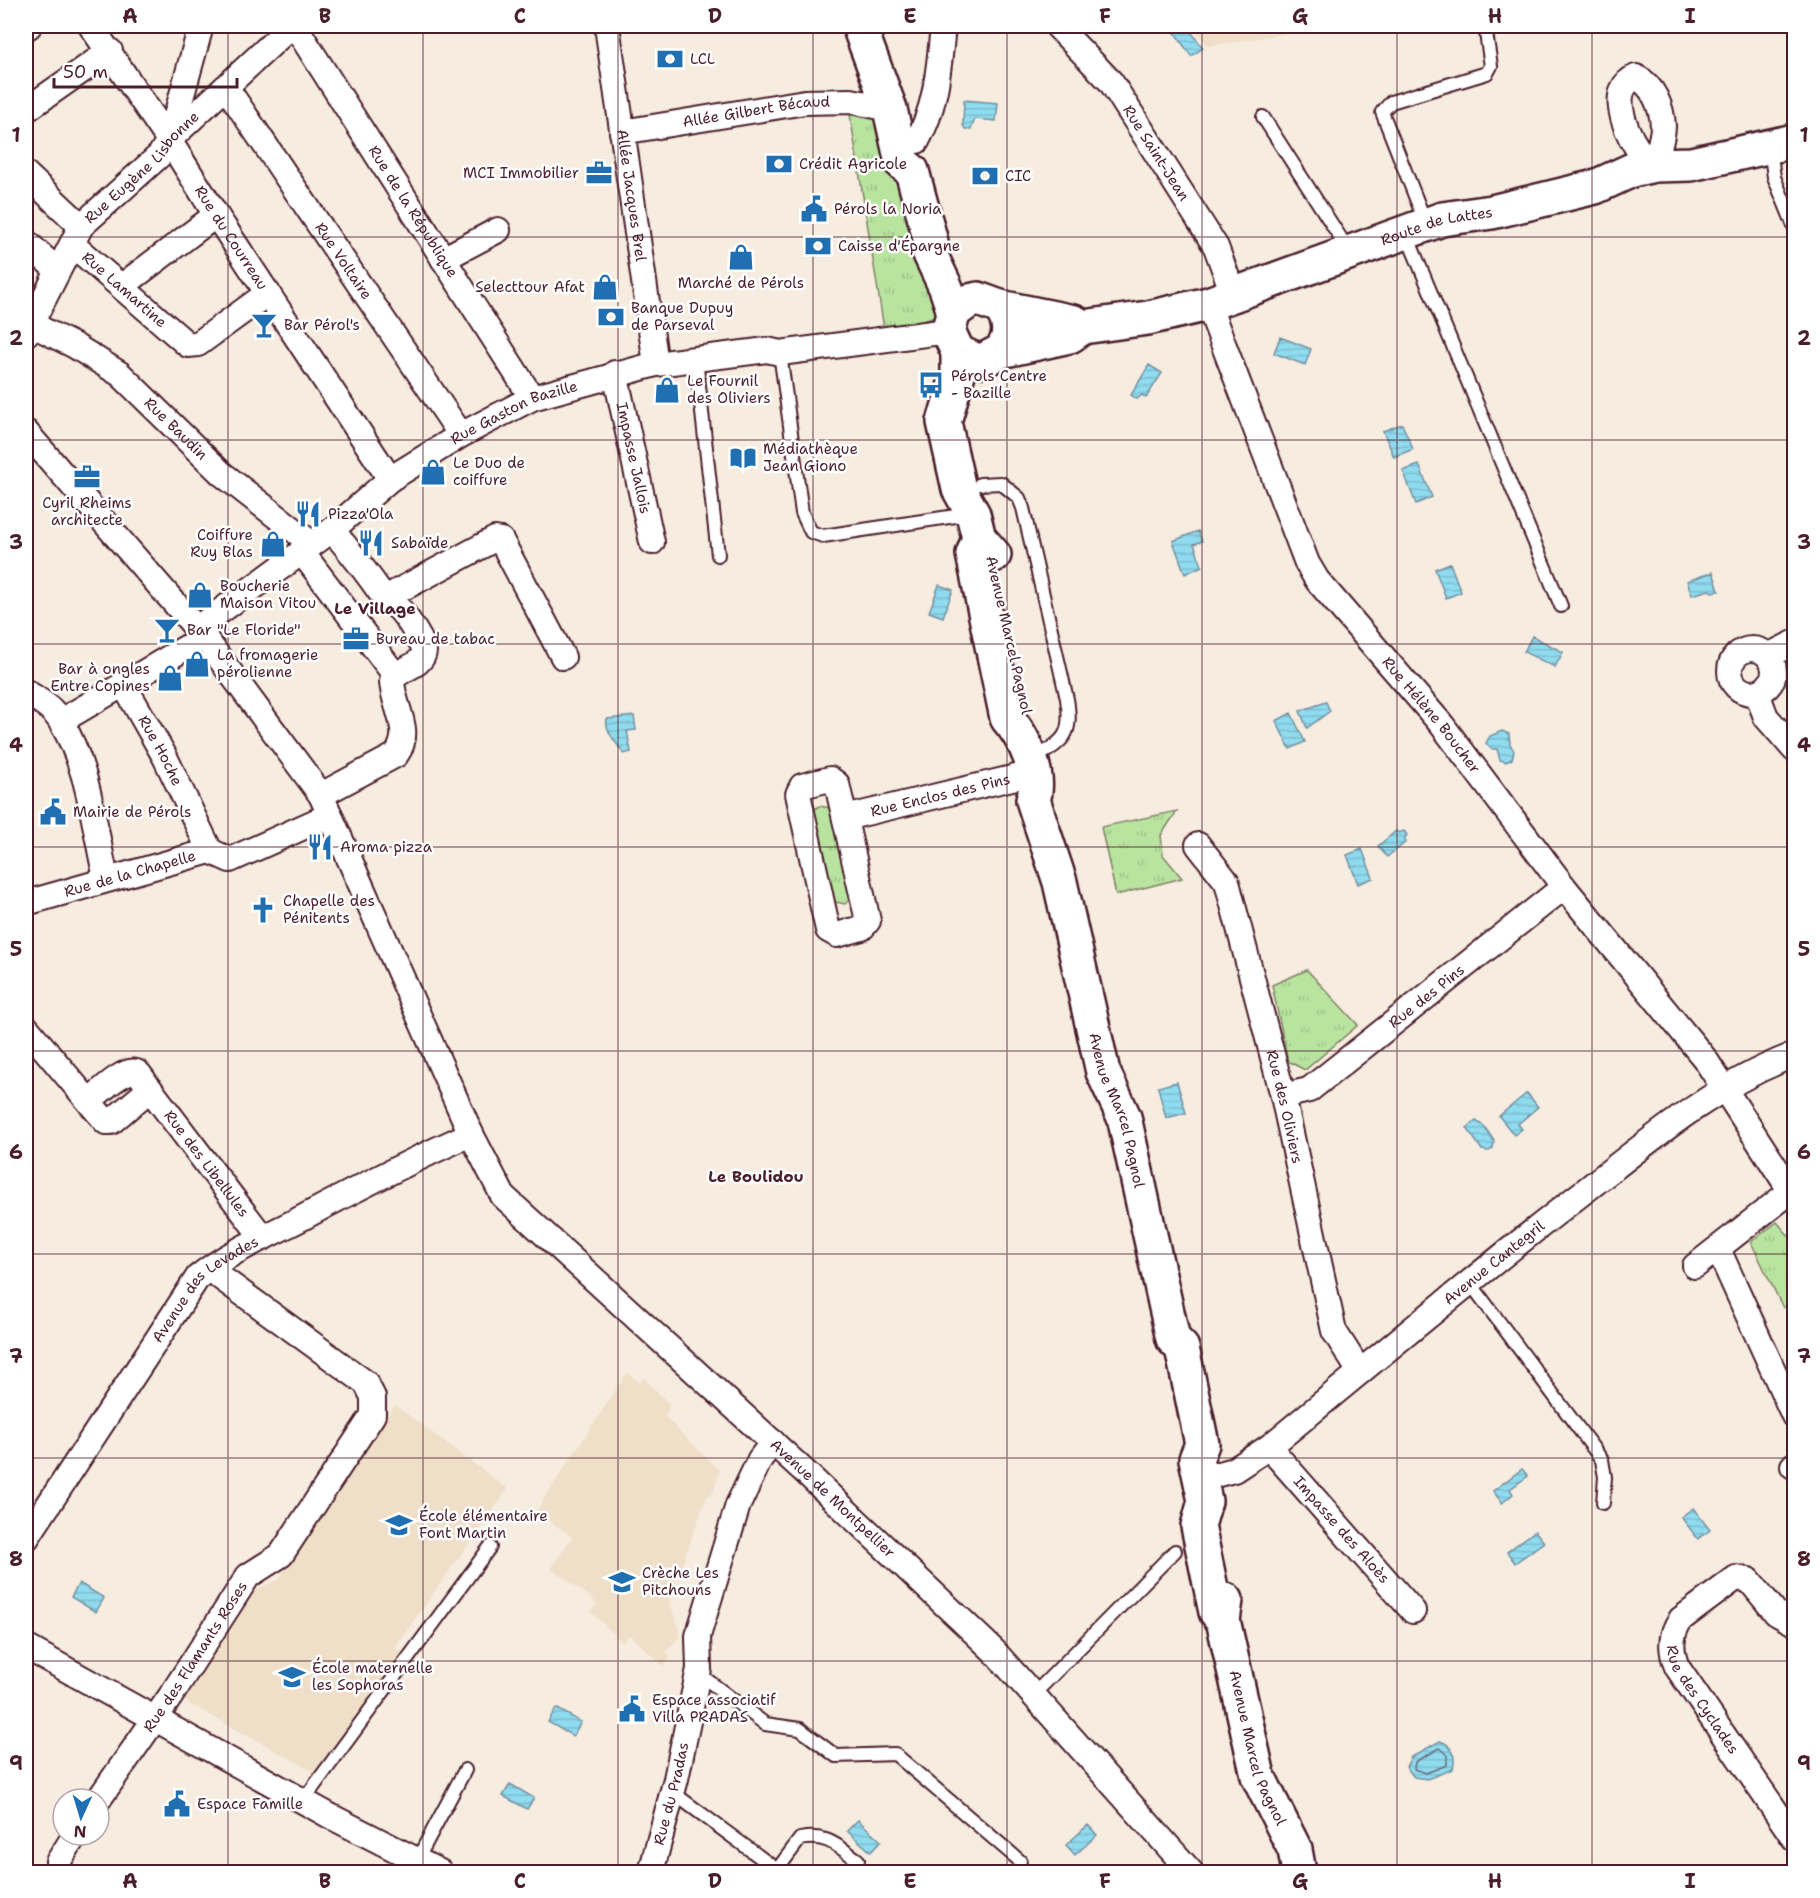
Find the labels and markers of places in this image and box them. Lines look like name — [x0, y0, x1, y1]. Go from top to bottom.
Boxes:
bank icon: LCL — [655, 44, 685, 74]
place label: LCL — [690, 49, 715, 69]
bank icon: Crédit Agricole — [764, 149, 794, 179]
place label: Crédit Agricole — [799, 154, 907, 174]
office icon: MCI Immobilier — [584, 158, 614, 188]
bank icon: CIC — [970, 161, 1000, 191]
place label: MCI Immobilier — [463, 163, 579, 183]
place label: CIC — [1005, 166, 1031, 186]
public building icon: Pérols la Noria — [799, 194, 829, 224]
place label: Pérols la Noria — [834, 199, 942, 219]
bank icon: Caisse d'Épargne — [803, 231, 833, 261]
place label: Caisse d'Épargne — [838, 235, 960, 256]
shop icon: Marché de Pérols — [726, 242, 756, 272]
shop icon: Selecttour Afat — [590, 272, 620, 302]
place label: Marché de Pérols — [678, 273, 804, 293]
place label: Selecttour Afat — [475, 277, 585, 297]
place label: Banque Dupuy de Parseval — [631, 298, 733, 335]
bank icon: Banque Dupuy de Parseval — [596, 302, 626, 332]
bar icon: Bar Pérol's — [249, 310, 279, 340]
place label: Bar Pérol's — [284, 315, 360, 335]
place label: Pérols Centre - Bazille — [951, 366, 1047, 403]
bus stop icon: Pérols Centre - Bazille — [916, 370, 946, 400]
place label: Le Fournil des Oliviers — [687, 371, 771, 408]
shop icon: Le Fournil des Oliviers — [652, 375, 682, 405]
place label: Médiathèque Jean Giono — [763, 439, 858, 476]
library icon: Médiathèque Jean Giono — [728, 443, 758, 473]
place label: Le Duo de coiffure — [453, 453, 525, 490]
shop icon: Le Duo de coiffure — [418, 457, 448, 487]
office icon: Cyril Rheims architecte — [72, 462, 102, 492]
place label: Cyril Rheims architecte — [42, 493, 132, 530]
restaurant icon: Pizza'Ola — [293, 499, 323, 529]
place label: Pizza'Ola — [328, 504, 394, 524]
place label: Coiffure Ruy Blas — [190, 525, 253, 562]
restaurant icon: Sabaïde — [356, 528, 386, 558]
shop icon: Coiffure Ruy Blas — [258, 529, 288, 559]
place label: Sabaïde — [391, 533, 448, 553]
place label: Boucherie Maison Vitou — [220, 576, 316, 613]
shop icon: Boucherie Maison Vitou — [185, 580, 215, 610]
bar icon: Bar "Le Floride" — [152, 615, 182, 645]
place label: Bar "Le Floride" — [187, 620, 301, 640]
office icon: Bureau de tabac — [341, 624, 371, 654]
place label: Bureau de tabac — [376, 629, 495, 649]
place label: La fromagerie pérolienne — [217, 645, 318, 682]
shop icon: La fromagerie pérolienne — [182, 649, 212, 679]
place label: Bar à ongles Entre Copines — [51, 659, 150, 696]
shop icon: Bar à ongles Entre Copines — [155, 663, 185, 693]
public building icon: Mairie de Pérols — [38, 797, 68, 827]
place label: Mairie de Pérols — [73, 802, 191, 822]
restaurant icon: Aroma pizza — [305, 832, 335, 862]
place label: Aroma pizza — [340, 837, 433, 857]
place label: Chapelle des Pénitents — [283, 891, 375, 928]
church icon: Chapelle des Pénitents — [248, 895, 278, 925]
place label: École élémentaire Font Martin — [419, 1505, 548, 1543]
school or university icon: École élémentaire Font Martin — [384, 1510, 414, 1540]
place label: Crèche Les Pitchouns — [642, 1563, 719, 1600]
school or university icon: Crèche Les Pitchouns — [607, 1567, 637, 1597]
place label: École maternelle les Sophoras — [312, 1657, 433, 1695]
school or university icon: École maternelle les Sophoras — [277, 1662, 307, 1692]
place label: Espace associatif Villa PRADAS — [652, 1690, 776, 1727]
public building icon: Espace associatif Villa PRADAS — [617, 1694, 647, 1724]
public building icon: Espace Famille — [162, 1789, 192, 1819]
place label: Espace Famille — [197, 1794, 303, 1814]

